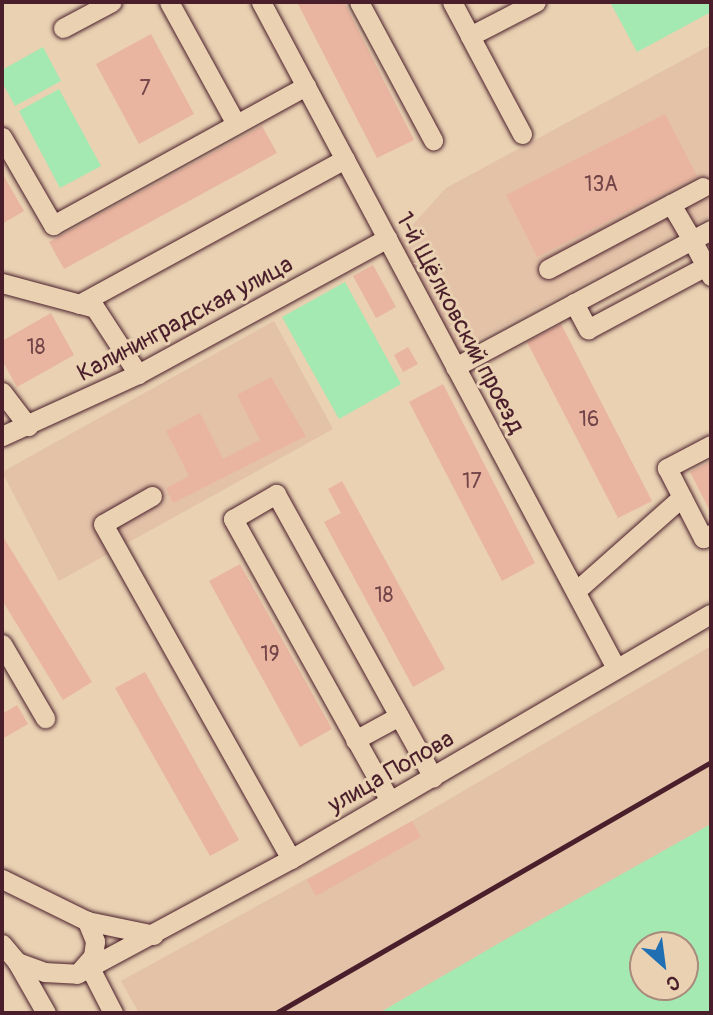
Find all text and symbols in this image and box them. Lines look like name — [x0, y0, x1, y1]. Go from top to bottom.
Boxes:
house number: 7 — [139, 76, 151, 102]
house number: 13А — [584, 172, 618, 198]
street label: 1-й Щёлковский проезд — [389, 207, 531, 439]
street label: Калининградская улица — [72, 250, 298, 388]
house number: 18 — [27, 335, 45, 361]
house number: 16 — [579, 407, 599, 433]
house number: 17 — [462, 469, 482, 495]
house number: 18 — [375, 583, 393, 609]
house number: 19 — [260, 642, 280, 668]
street label: улица Попова — [323, 724, 459, 820]
north arrow — [629, 931, 699, 1001]
text: С — [662, 969, 684, 996]

